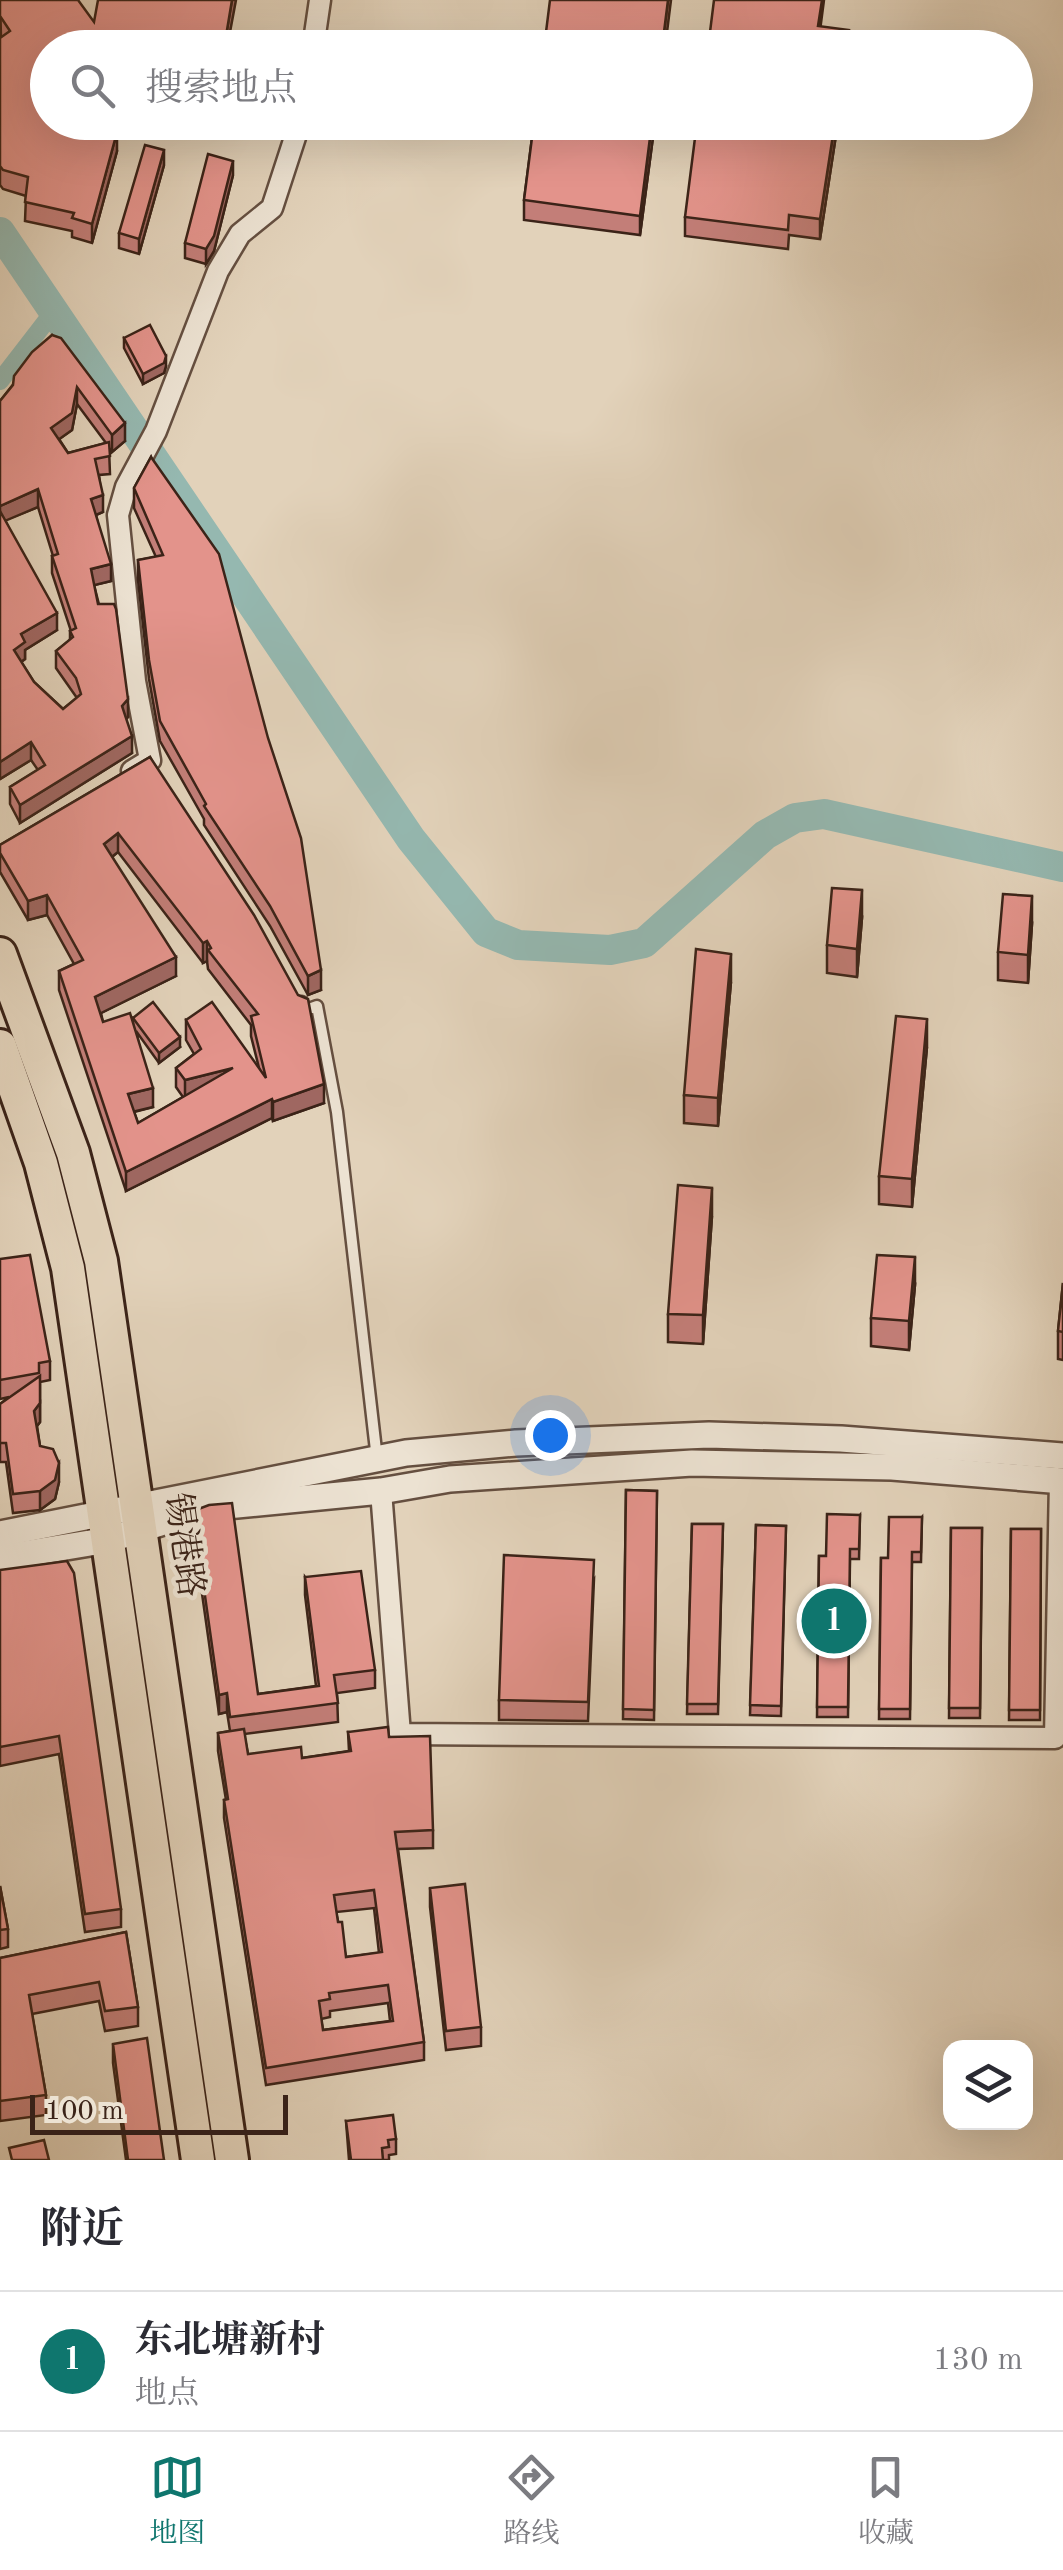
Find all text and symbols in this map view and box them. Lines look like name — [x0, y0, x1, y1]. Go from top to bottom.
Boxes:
search box — [30, 30, 1033, 140]
icon: search — [65, 58, 120, 113]
text: 搜索地点 — [145, 71, 297, 109]
your location — [525, 1410, 576, 1461]
street label: 锡港路 — [158, 1490, 211, 1599]
pin: 1 — [802, 1584, 866, 1658]
map controls — [943, 2040, 1033, 2130]
button: layers — [943, 2040, 1033, 2130]
scale bar — [30, 2090, 288, 2134]
text: 100 m — [45, 2098, 124, 2126]
text: 附近 — [40, 2210, 124, 2252]
text: 东北塘新村 — [135, 2323, 325, 2361]
text: 1 — [63, 2345, 82, 2377]
text: 130 m — [933, 2345, 1023, 2377]
text: 地点 — [135, 2379, 199, 2411]
tab: 地图 — [149, 2450, 205, 2553]
tab: 路线 — [503, 2450, 560, 2553]
tab: 收藏 — [858, 2450, 914, 2553]

